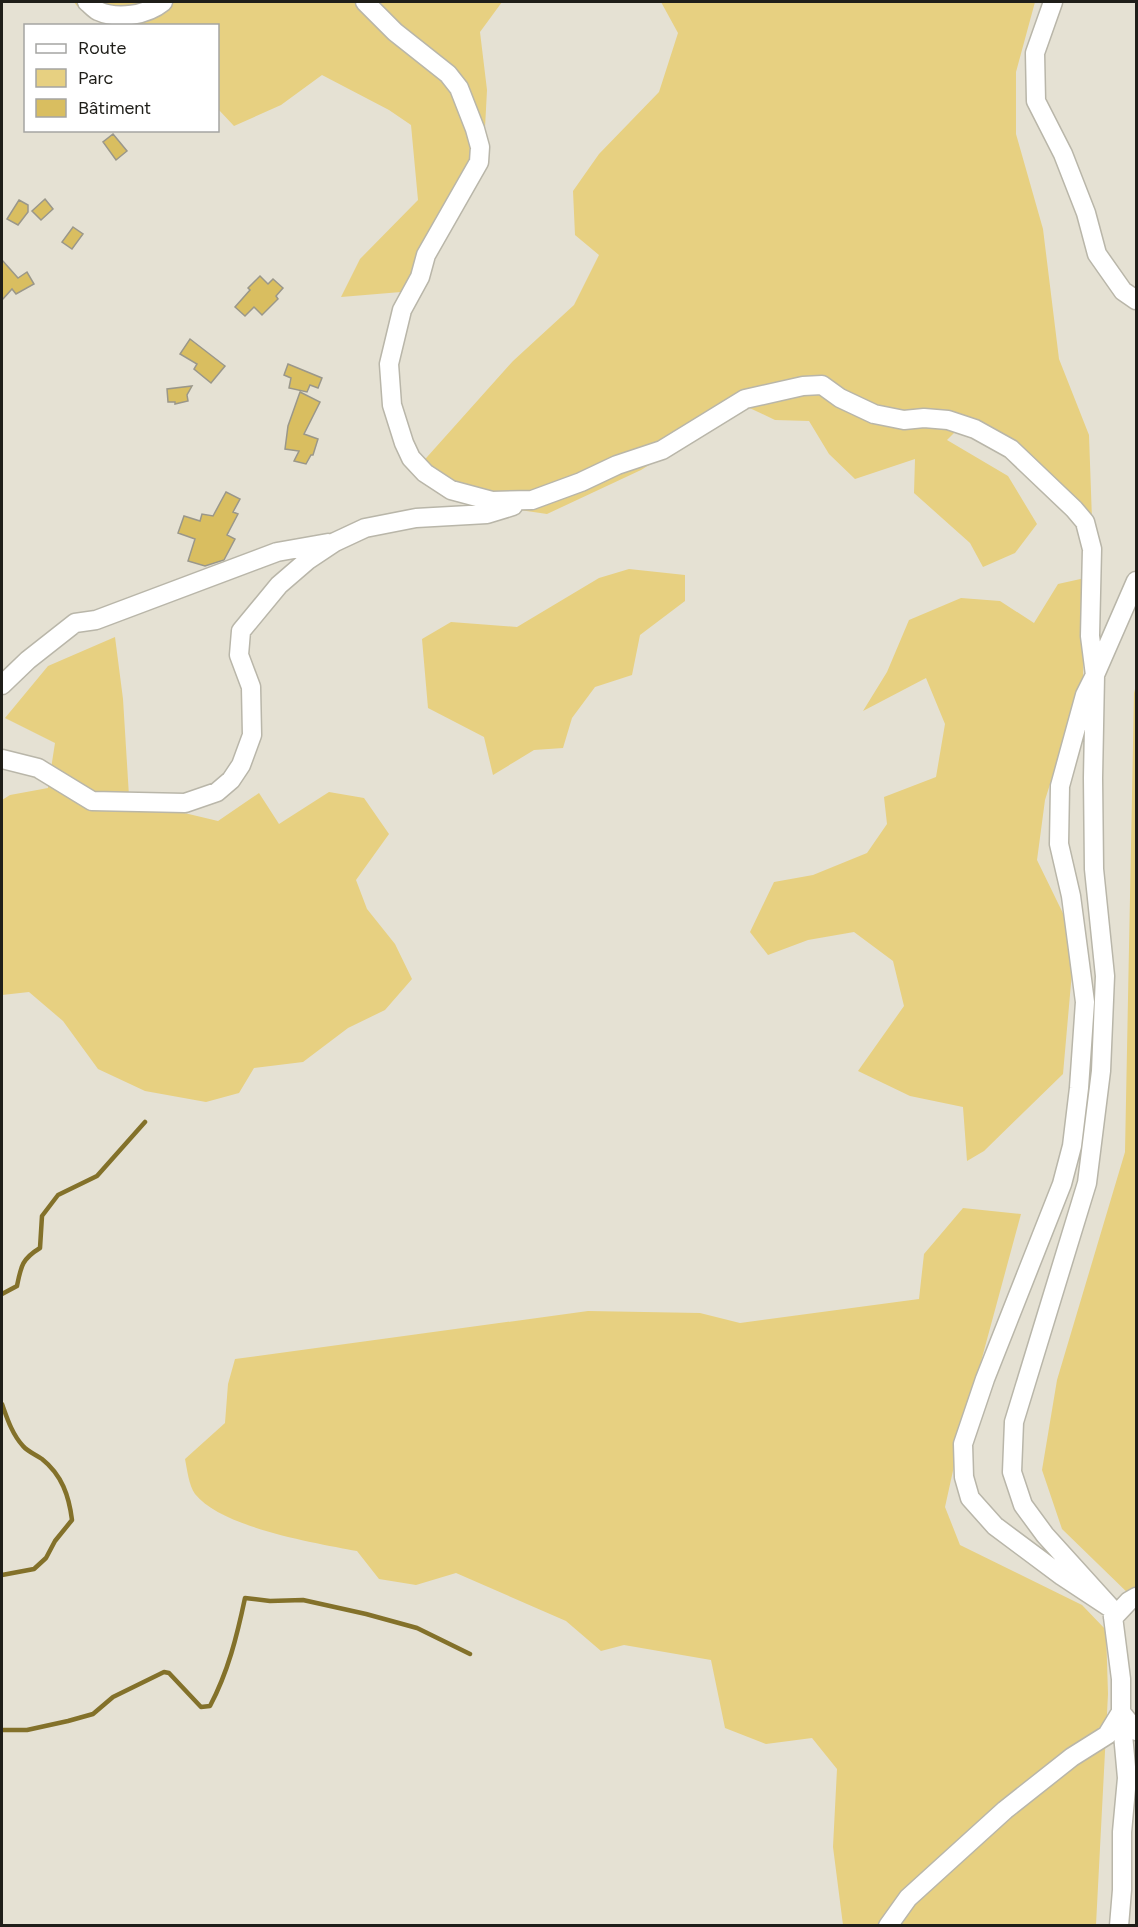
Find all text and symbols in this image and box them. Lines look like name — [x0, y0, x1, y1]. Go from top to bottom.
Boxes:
legend — [24, 24, 219, 132]
text: Route — [78, 37, 127, 59]
text: Parc — [78, 67, 114, 89]
text: Bâtiment — [78, 97, 151, 119]

